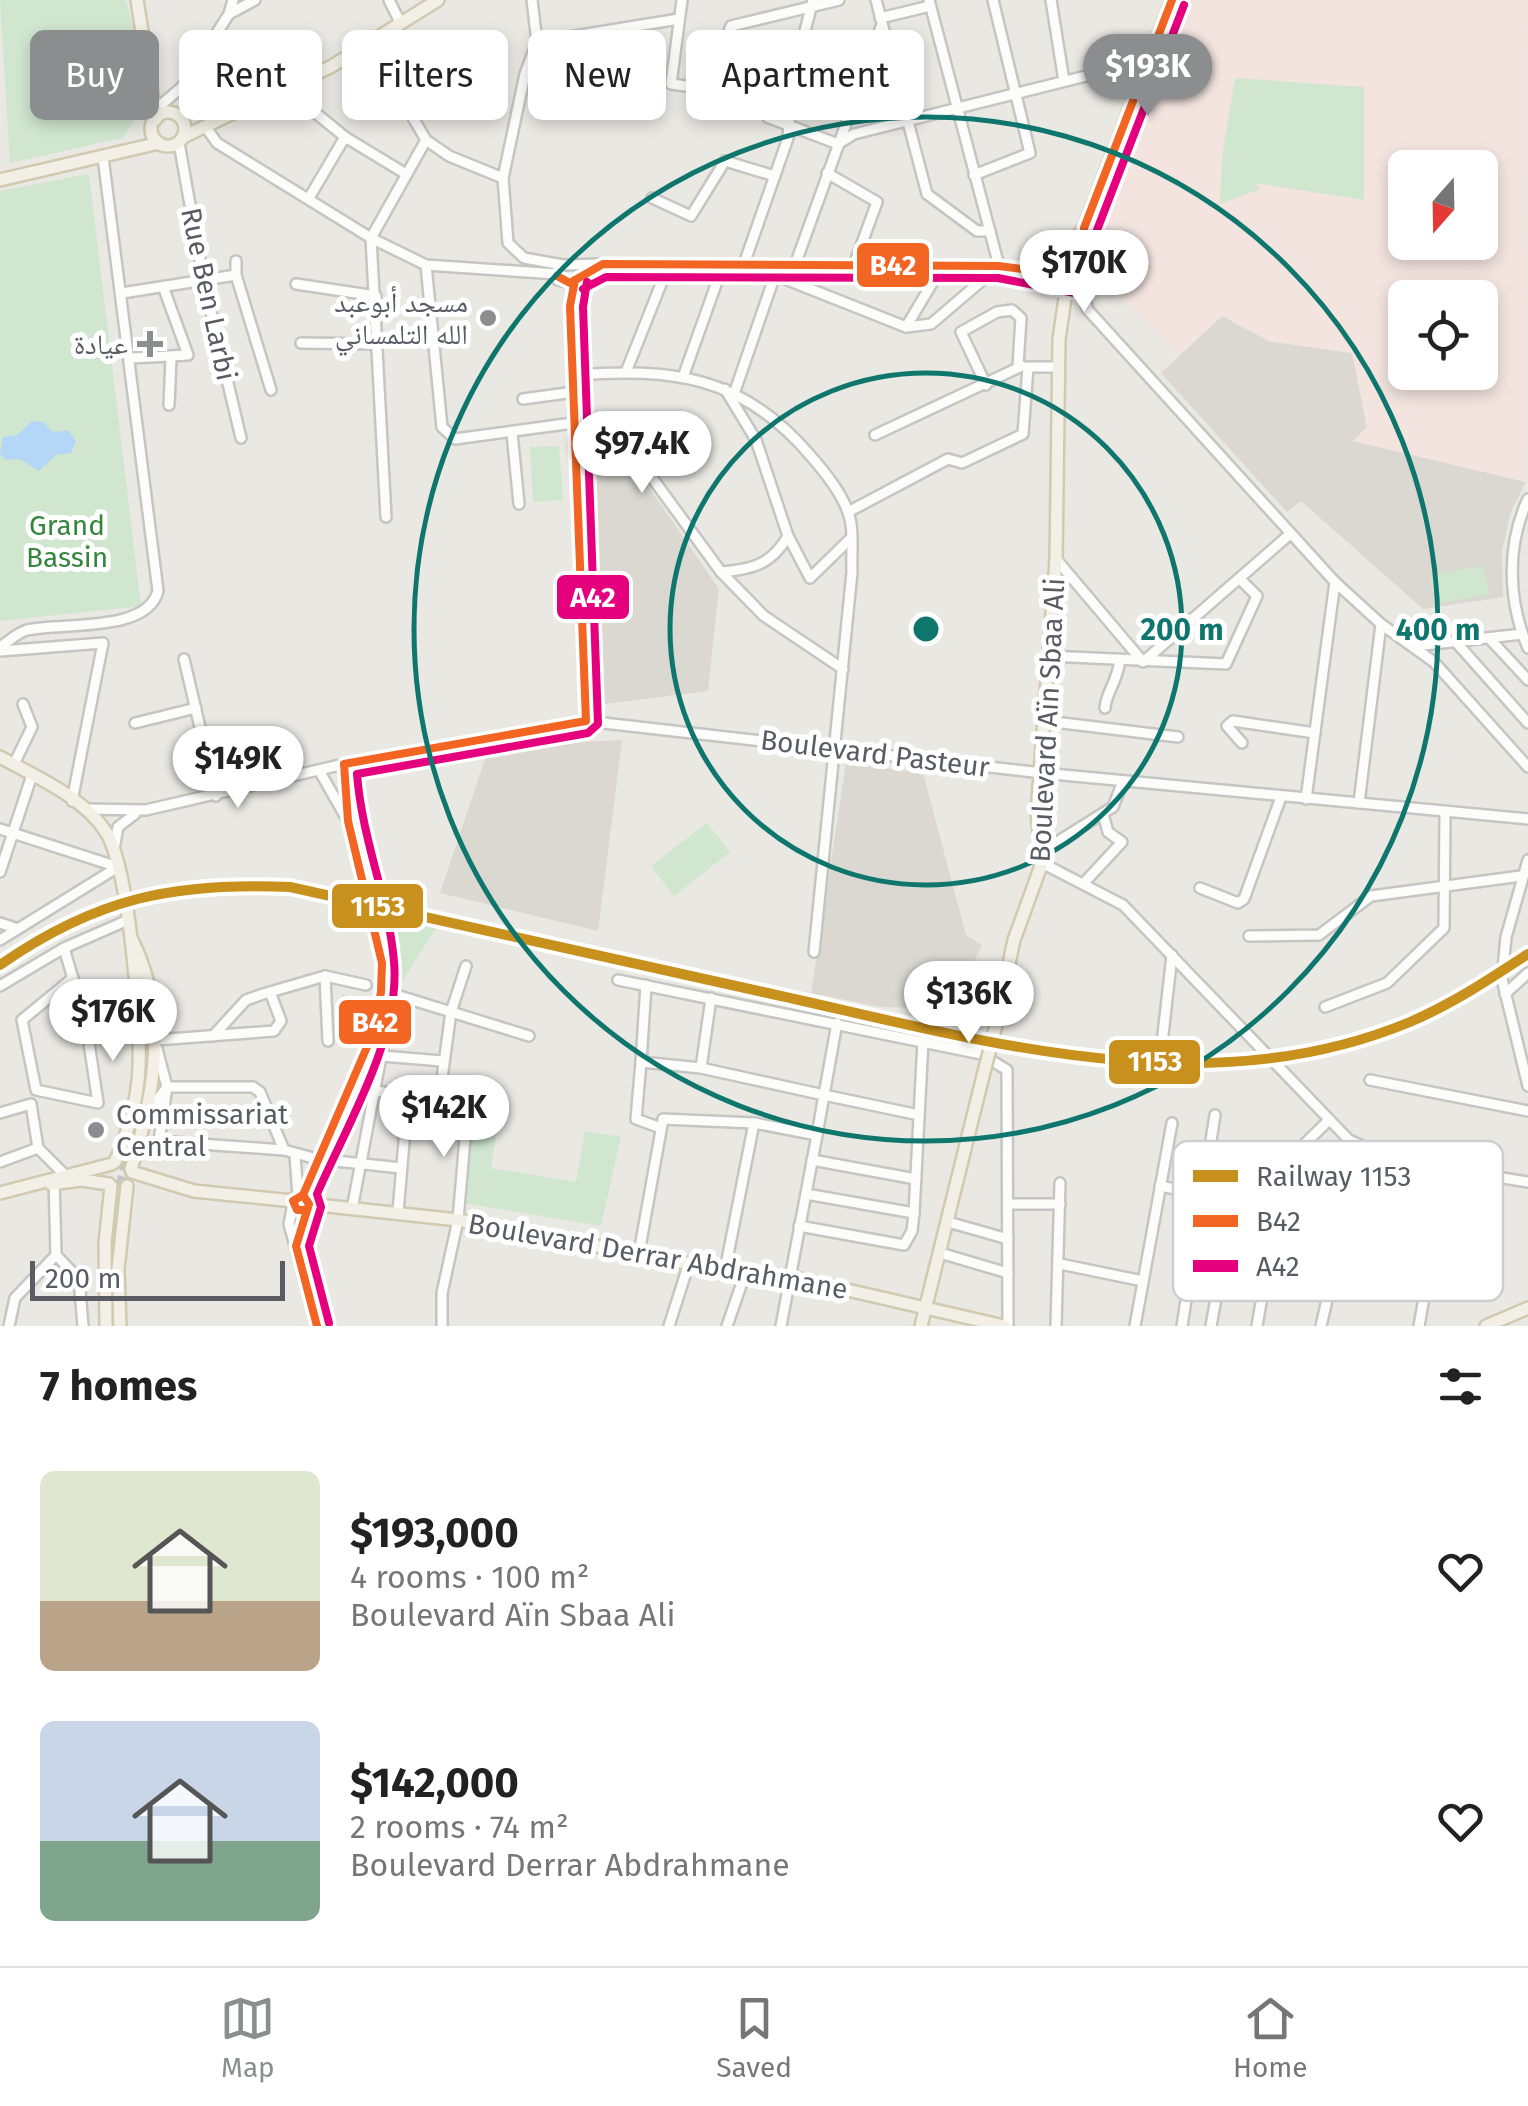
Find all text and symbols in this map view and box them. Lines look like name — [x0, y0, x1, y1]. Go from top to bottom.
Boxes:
chip: Buy — [30, 30, 159, 120]
chip: Rent — [179, 30, 322, 120]
chip: Filters — [342, 30, 508, 120]
chip: New — [528, 30, 666, 120]
chip: Apartment — [686, 30, 924, 120]
pin: $193K — [1078, 34, 1218, 119]
text: $193K — [1105, 47, 1191, 85]
north arrow — [1388, 150, 1498, 260]
map controls — [1388, 150, 1498, 390]
street label: Rue Ben Larbi — [174, 204, 243, 384]
pin: $170K — [1014, 230, 1154, 315]
line badge: B42 — [855, 241, 931, 289]
text: $170K — [1042, 243, 1126, 281]
text: B42 — [870, 249, 916, 282]
button: locate — [1388, 280, 1498, 390]
place label: مسجد أبوعبد الله التلمساني — [334, 285, 468, 357]
marker: مسجد أبوعبد الله التلمساني — [477, 307, 499, 329]
place label: عيادة — [74, 328, 128, 361]
marker: عيادة — [137, 331, 163, 357]
pin: $97.4K — [561, 411, 723, 496]
text: $97.4K — [595, 424, 689, 462]
park label: Grand Bassin — [26, 509, 108, 574]
line badge: A42 — [555, 573, 631, 621]
street label: Boulevard Aïn Sbaa Ali — [1024, 577, 1071, 863]
text: A42 — [569, 581, 616, 614]
centre of rings — [908, 611, 944, 647]
text: 200 m — [1140, 612, 1224, 648]
text: 400 m — [1396, 612, 1480, 648]
street label: Boulevard Pasteur — [759, 723, 991, 784]
pin: $149K — [168, 726, 308, 811]
text: $149K — [195, 739, 281, 777]
line badge: 1153 — [330, 882, 425, 930]
text: 1153 — [351, 890, 405, 923]
pin: $136K — [899, 961, 1039, 1046]
text: $136K — [926, 974, 1012, 1012]
pin: $176K — [43, 979, 183, 1064]
text: $176K — [71, 992, 155, 1030]
line badge: B42 — [337, 998, 413, 1046]
text: B42 — [352, 1006, 398, 1039]
line badge: 1153 — [1107, 1038, 1202, 1086]
text: 1153 — [1128, 1045, 1182, 1078]
pin: $142K — [374, 1075, 514, 1160]
text: $142K — [401, 1088, 487, 1126]
place label: Commissariat Central — [116, 1098, 289, 1163]
marker: Commissariat Central — [85, 1119, 107, 1141]
legend — [1173, 1141, 1503, 1301]
text: Railway 1153 — [1256, 1160, 1411, 1193]
text: B42 — [1256, 1205, 1301, 1238]
street label: Boulevard Derrar Abdrahmane — [466, 1207, 850, 1306]
text: A42 — [1256, 1250, 1300, 1283]
scale bar — [30, 1256, 285, 1300]
text: 200 m — [45, 1262, 122, 1295]
icon: filters — [1433, 1359, 1488, 1414]
text: 7 homes — [40, 1361, 197, 1411]
text: $193,000 — [350, 1508, 519, 1558]
icon: home — [120, 1511, 240, 1631]
icon: heart — [1433, 1544, 1488, 1599]
text: 4 rooms · 100 m² — [350, 1558, 589, 1596]
text: Boulevard Aïn Sbaa Ali — [350, 1596, 676, 1634]
text: $142,000 — [350, 1758, 519, 1808]
icon: home — [120, 1761, 240, 1881]
icon: heart — [1433, 1794, 1488, 1849]
text: 2 rooms · 74 m² — [350, 1808, 569, 1846]
text: Boulevard Derrar Abdrahmane — [350, 1846, 790, 1884]
tab: Map — [220, 1991, 275, 2084]
tab: Saved — [716, 1991, 792, 2084]
tab: Home — [1233, 1991, 1308, 2084]

